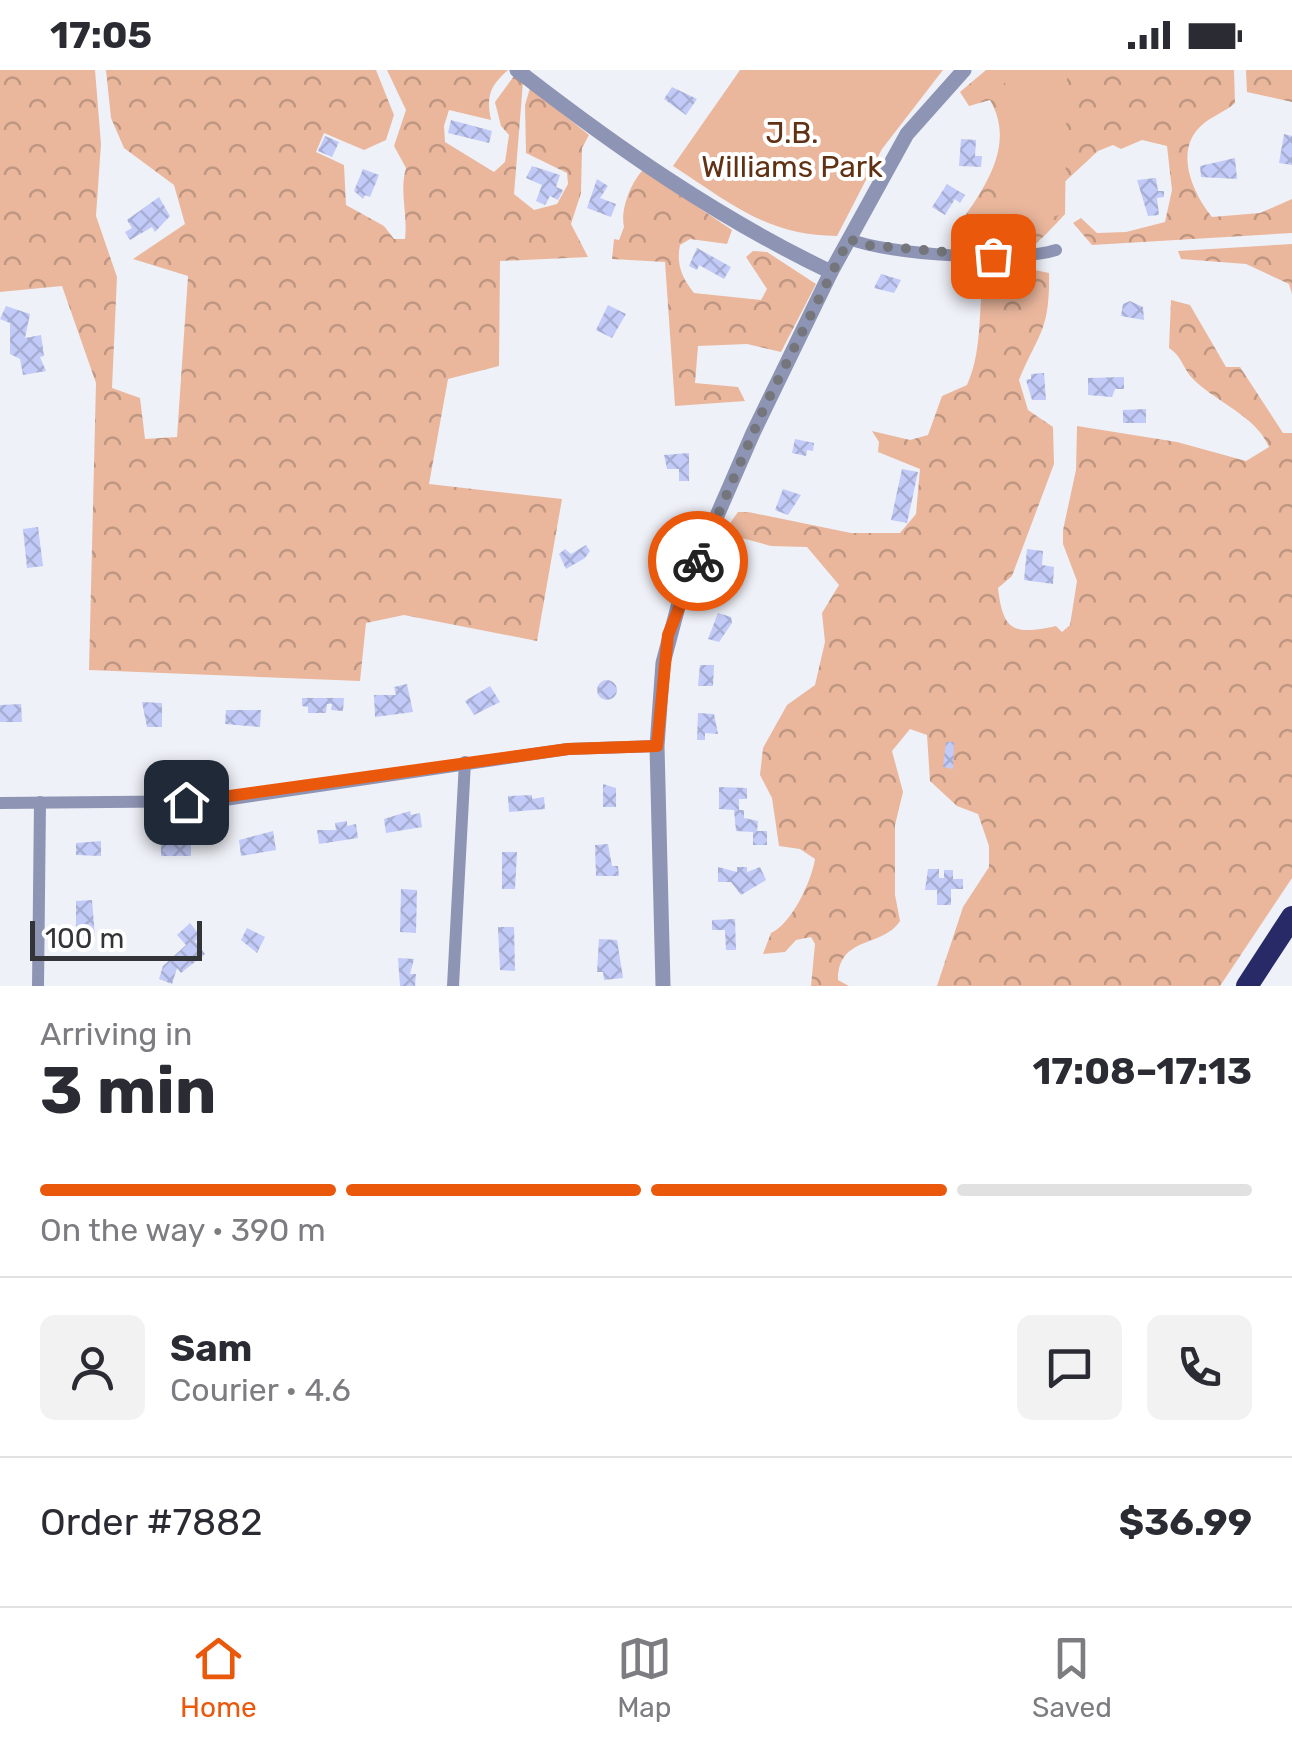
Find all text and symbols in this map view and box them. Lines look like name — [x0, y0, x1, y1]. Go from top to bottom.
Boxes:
text: 17:05 — [50, 12, 152, 58]
park label: J.B. Williams Park — [701, 115, 883, 185]
pin — [951, 214, 1036, 299]
icon: bag — [966, 229, 1021, 284]
courier — [648, 511, 748, 611]
icon: bike — [671, 534, 726, 589]
pin — [144, 760, 229, 845]
icon: home — [159, 775, 214, 830]
scale bar — [30, 916, 202, 960]
text: 100 m — [45, 922, 124, 955]
text: Arriving in — [40, 1015, 192, 1053]
text: 17:08–17:13 — [1032, 1048, 1252, 1094]
text: 3 min — [40, 1052, 217, 1129]
text: On the way · 390 m — [40, 1211, 326, 1249]
button: person — [40, 1315, 145, 1420]
button: chat — [1017, 1315, 1122, 1420]
button: phone — [1147, 1315, 1252, 1420]
text: Sam — [170, 1325, 252, 1371]
text: Courier · 4.6 — [170, 1371, 351, 1409]
text: Order #7882 — [40, 1499, 263, 1545]
text: $36.99 — [1119, 1499, 1252, 1545]
tab: Home — [180, 1631, 257, 1724]
tab: Map — [617, 1631, 672, 1724]
tab: Saved — [1032, 1631, 1112, 1724]

